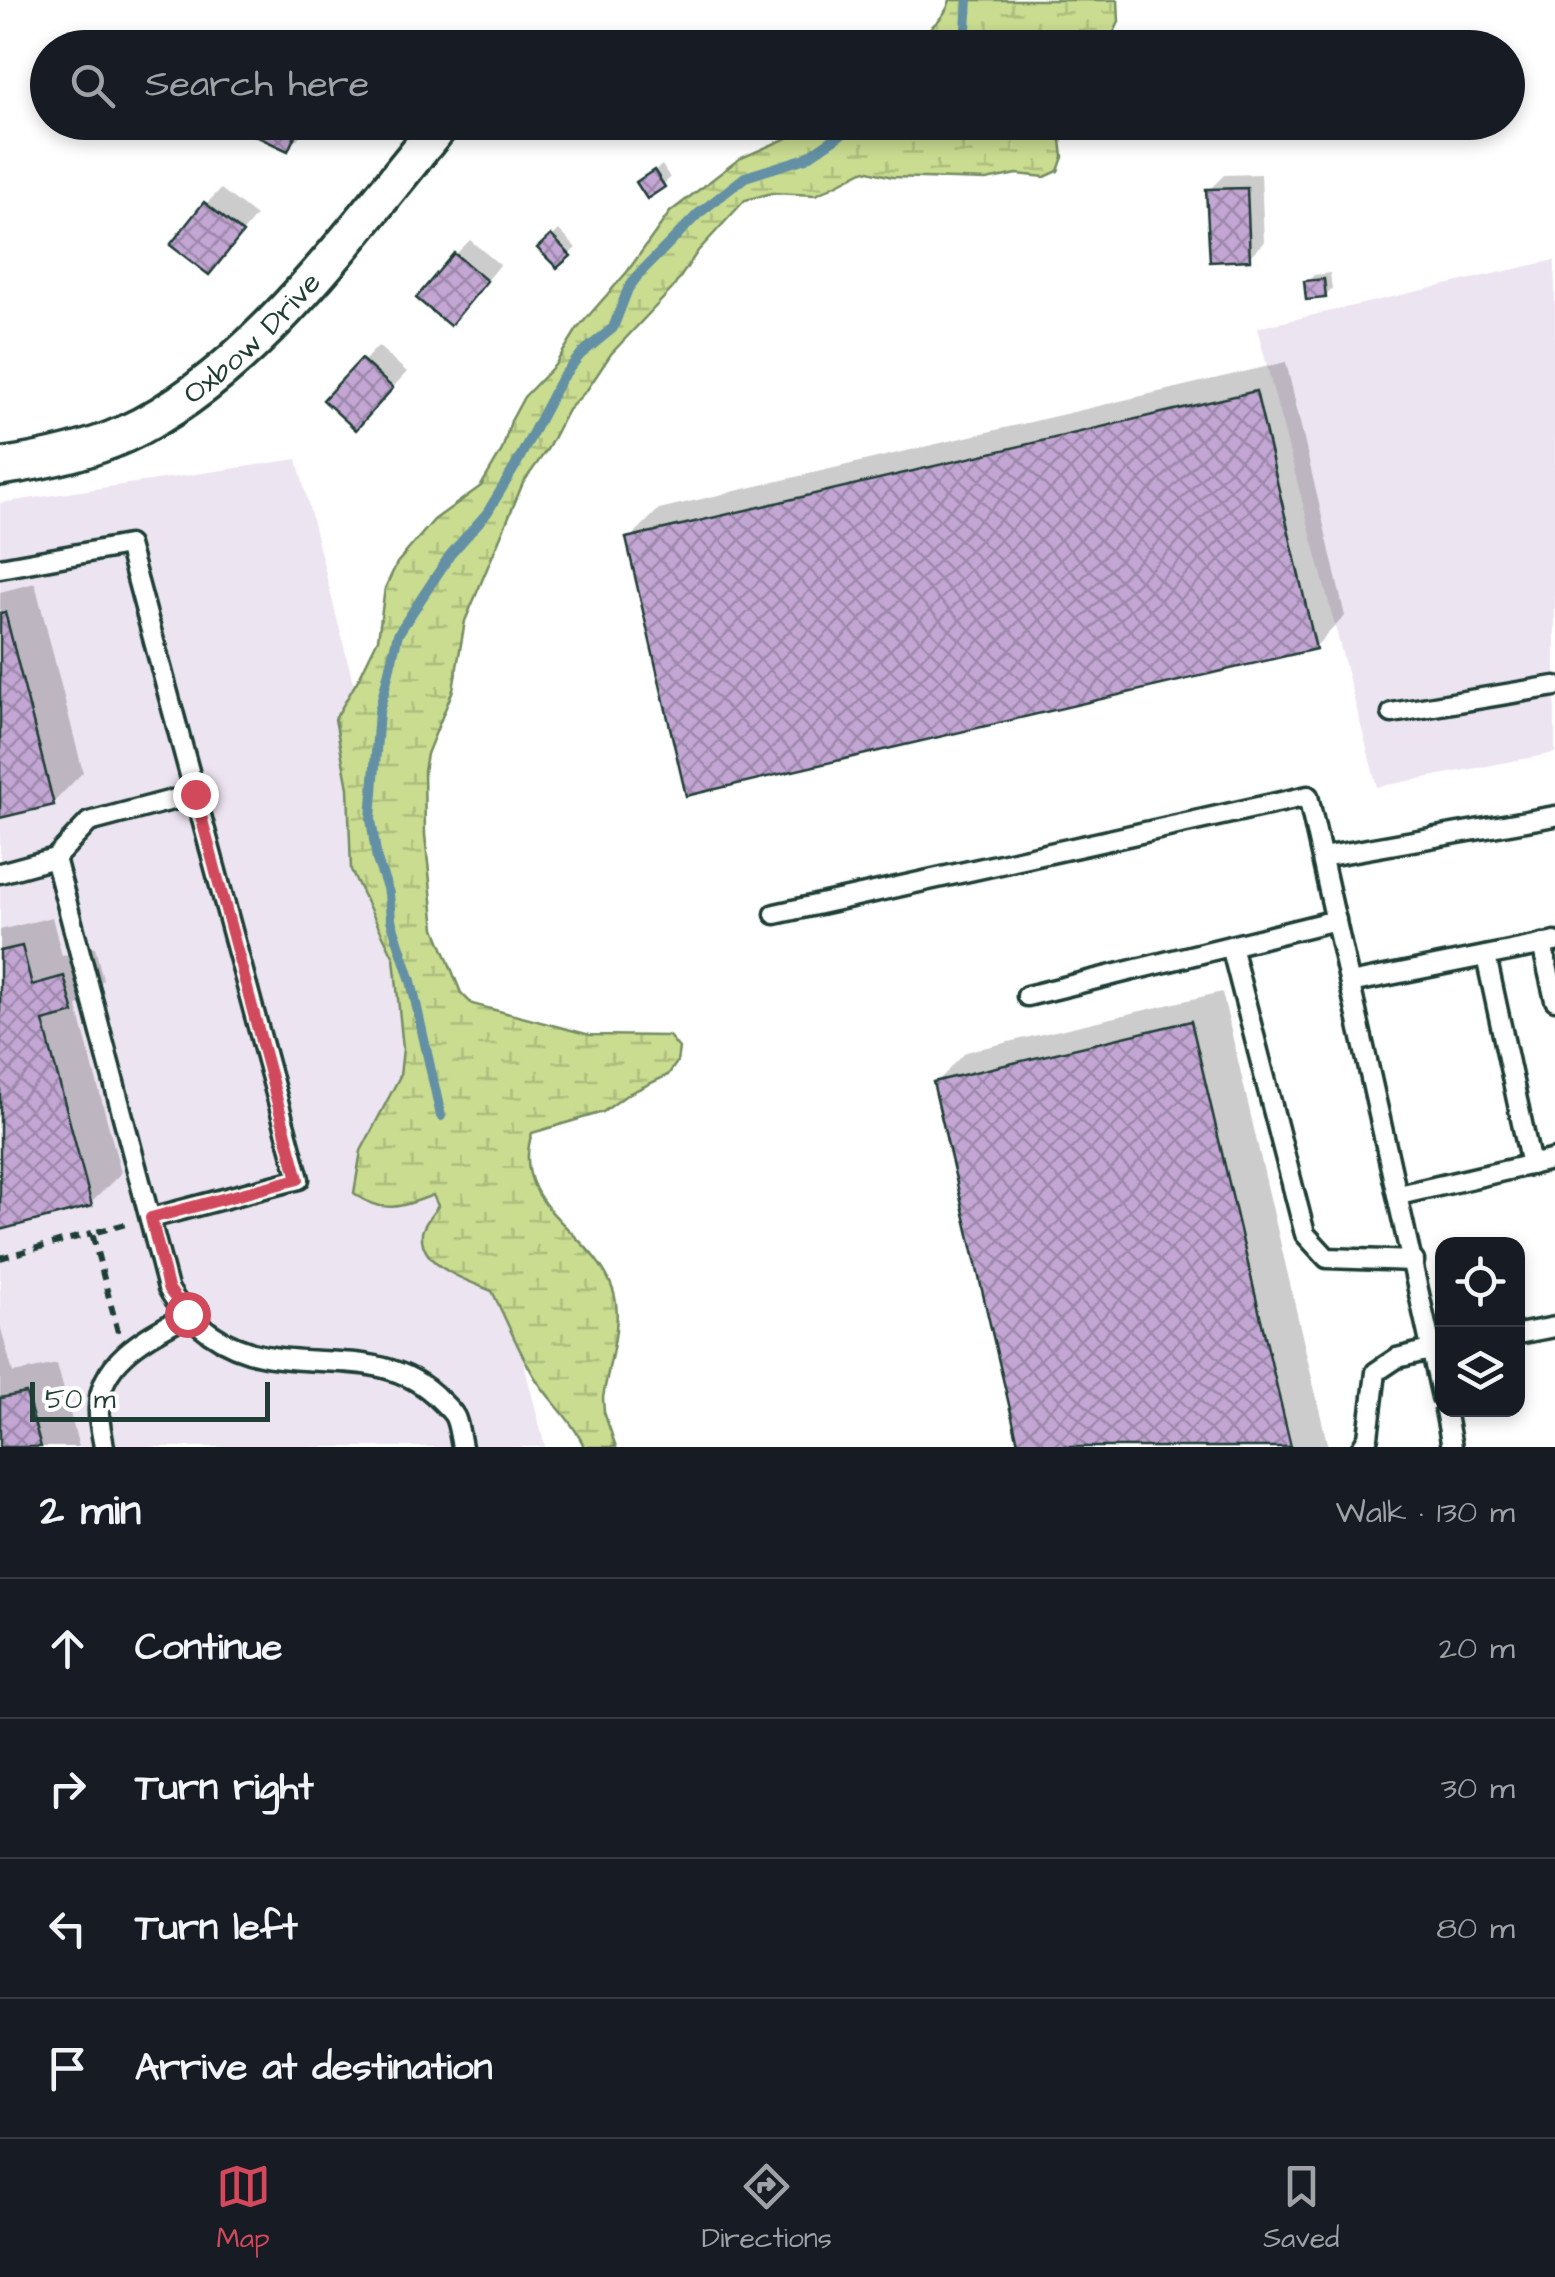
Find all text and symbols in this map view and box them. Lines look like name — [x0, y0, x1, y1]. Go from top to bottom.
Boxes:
search box — [30, 30, 1525, 140]
icon: search — [65, 58, 120, 113]
text: Search here — [145, 59, 369, 111]
street label: Oxbow Drive — [175, 263, 331, 415]
route end — [173, 772, 219, 818]
map controls — [1435, 1237, 1525, 1417]
button: locate — [1435, 1237, 1525, 1327]
route start — [165, 1292, 211, 1338]
button: layers — [1435, 1327, 1525, 1417]
scale bar — [30, 1377, 270, 1422]
text: 50 m — [45, 1380, 116, 1419]
text: 2 min — [40, 1483, 141, 1541]
text: Walk · 130 m — [1336, 1490, 1515, 1535]
icon: ahead — [40, 1621, 95, 1676]
text: Continue — [135, 1622, 282, 1674]
text: 20 m — [1439, 1626, 1515, 1671]
icon: right — [40, 1761, 95, 1816]
text: Turn right — [135, 1762, 314, 1814]
text: 30 m — [1441, 1766, 1515, 1811]
icon: left — [40, 1901, 95, 1956]
text: Turn left — [135, 1902, 298, 1954]
text: 80 m — [1436, 1906, 1515, 1951]
icon: arrive — [40, 2041, 95, 2096]
text: Arrive at destination — [135, 2042, 492, 2094]
tab: Map — [216, 2159, 271, 2258]
tab: Directions — [702, 2159, 832, 2258]
tab: Saved — [1263, 2159, 1339, 2258]

